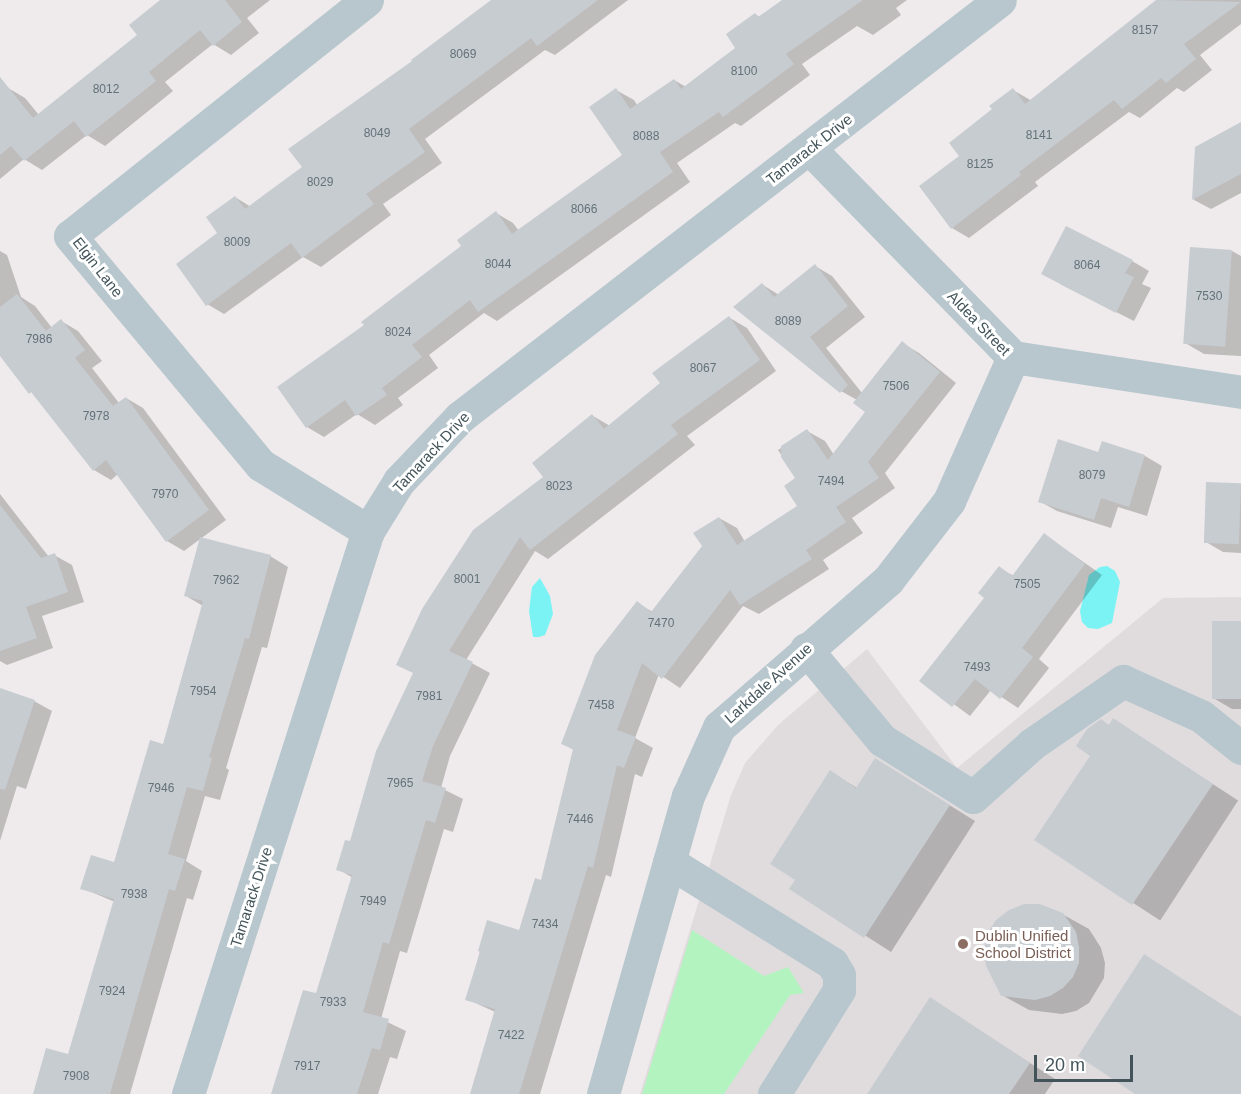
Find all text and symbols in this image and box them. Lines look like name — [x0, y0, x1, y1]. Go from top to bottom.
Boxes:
house number: 8157 — [1132, 24, 1158, 38]
house number: 8069 — [450, 48, 476, 62]
house number: 8100 — [731, 65, 757, 79]
house number: 8012 — [93, 83, 119, 97]
street label: Tamarack Drive — [762, 110, 856, 188]
house number: 8049 — [364, 127, 390, 141]
house number: 8141 — [1026, 129, 1052, 143]
house number: 8088 — [633, 130, 659, 144]
house number: 8125 — [967, 158, 993, 172]
house number: 8029 — [307, 176, 333, 190]
house number: 8066 — [571, 203, 597, 217]
street label: Elgin Lane — [69, 234, 127, 300]
house number: 8009 — [224, 236, 250, 250]
house number: 8044 — [485, 258, 511, 272]
house number: 8064 — [1074, 259, 1100, 273]
street label: Aldea Street — [944, 287, 1014, 359]
house number: 7530 — [1196, 290, 1222, 304]
house number: 8089 — [775, 315, 801, 329]
house number: 8024 — [385, 326, 411, 340]
house number: 7986 — [26, 333, 52, 347]
house number: 8067 — [690, 362, 716, 376]
house number: 7506 — [883, 380, 909, 394]
street label: Tamarack Drive — [389, 408, 473, 496]
house number: 7978 — [83, 410, 109, 424]
house number: 8079 — [1079, 469, 1105, 483]
house number: 7494 — [818, 475, 844, 489]
house number: 8023 — [546, 480, 572, 494]
house number: 7970 — [152, 488, 178, 502]
house number: 8001 — [454, 573, 480, 587]
house number: 7962 — [213, 574, 239, 588]
house number: 7505 — [1014, 578, 1040, 592]
house number: 7470 — [648, 617, 674, 631]
street label: Larkdale Avenue — [720, 639, 816, 727]
house number: 7493 — [964, 661, 990, 675]
house number: 7954 — [190, 685, 216, 699]
house number: 7981 — [416, 690, 442, 704]
house number: 7458 — [588, 699, 614, 713]
house number: 7965 — [387, 777, 413, 791]
house number: 7946 — [148, 782, 174, 796]
house number: 7446 — [567, 813, 593, 827]
street label: Tamarack Drive — [226, 845, 276, 949]
house number: 7938 — [121, 888, 147, 902]
house number: 7949 — [360, 895, 386, 909]
house number: 7434 — [532, 918, 558, 932]
place label: Dublin Unified School District — [975, 926, 1071, 961]
marker: Dublin Unified School District — [956, 937, 970, 951]
house number: 7924 — [99, 985, 125, 999]
house number: 7933 — [320, 996, 346, 1010]
house number: 7422 — [498, 1029, 524, 1043]
scale bar — [1037, 1043, 1136, 1081]
text: 20 m — [1045, 1055, 1085, 1075]
house number: 7917 — [294, 1060, 320, 1074]
house number: 7908 — [63, 1070, 89, 1084]

